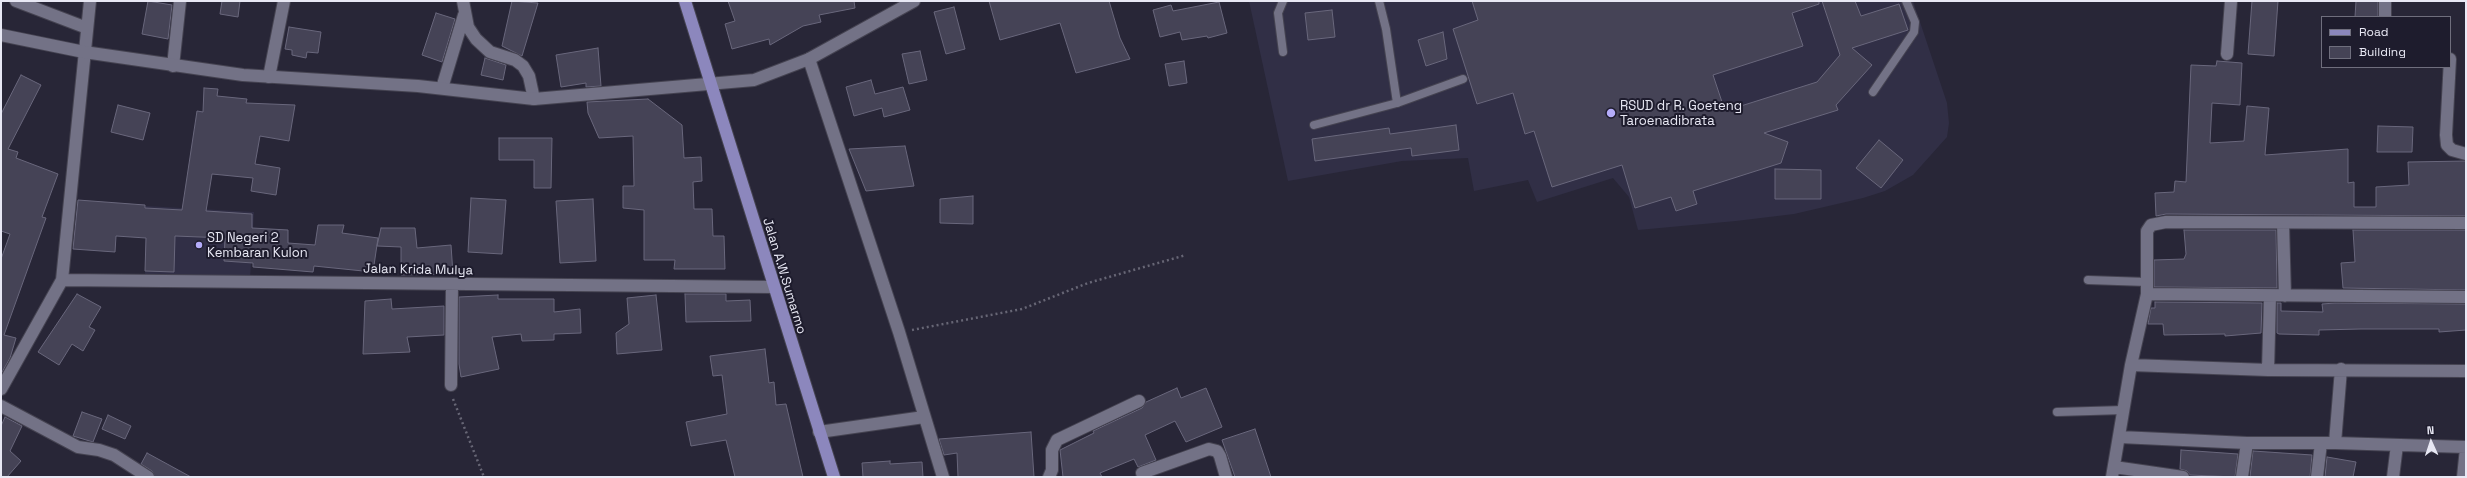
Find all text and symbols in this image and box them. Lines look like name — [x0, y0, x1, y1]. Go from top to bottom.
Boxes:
legend — [2321, 16, 2451, 68]
text: Road — [2359, 24, 2388, 40]
text: Building — [2359, 44, 2406, 60]
place label: RSUD dr R. Goeteng Taroenadibrata — [1620, 98, 1742, 129]
marker: RSUD dr R. Goeteng Taroenadibrata — [1605, 107, 1617, 119]
street label: Jalan A.W.Sumarmo — [759, 216, 809, 336]
place label: SD Negeri 2 Kembaran Kulon — [207, 230, 308, 261]
marker: SD Negeri 2 Kembaran Kulon — [194, 240, 204, 250]
street label: Jalan Krida Mulya — [363, 261, 473, 279]
north arrow — [2411, 422, 2451, 462]
text: N — [2426, 423, 2434, 437]

